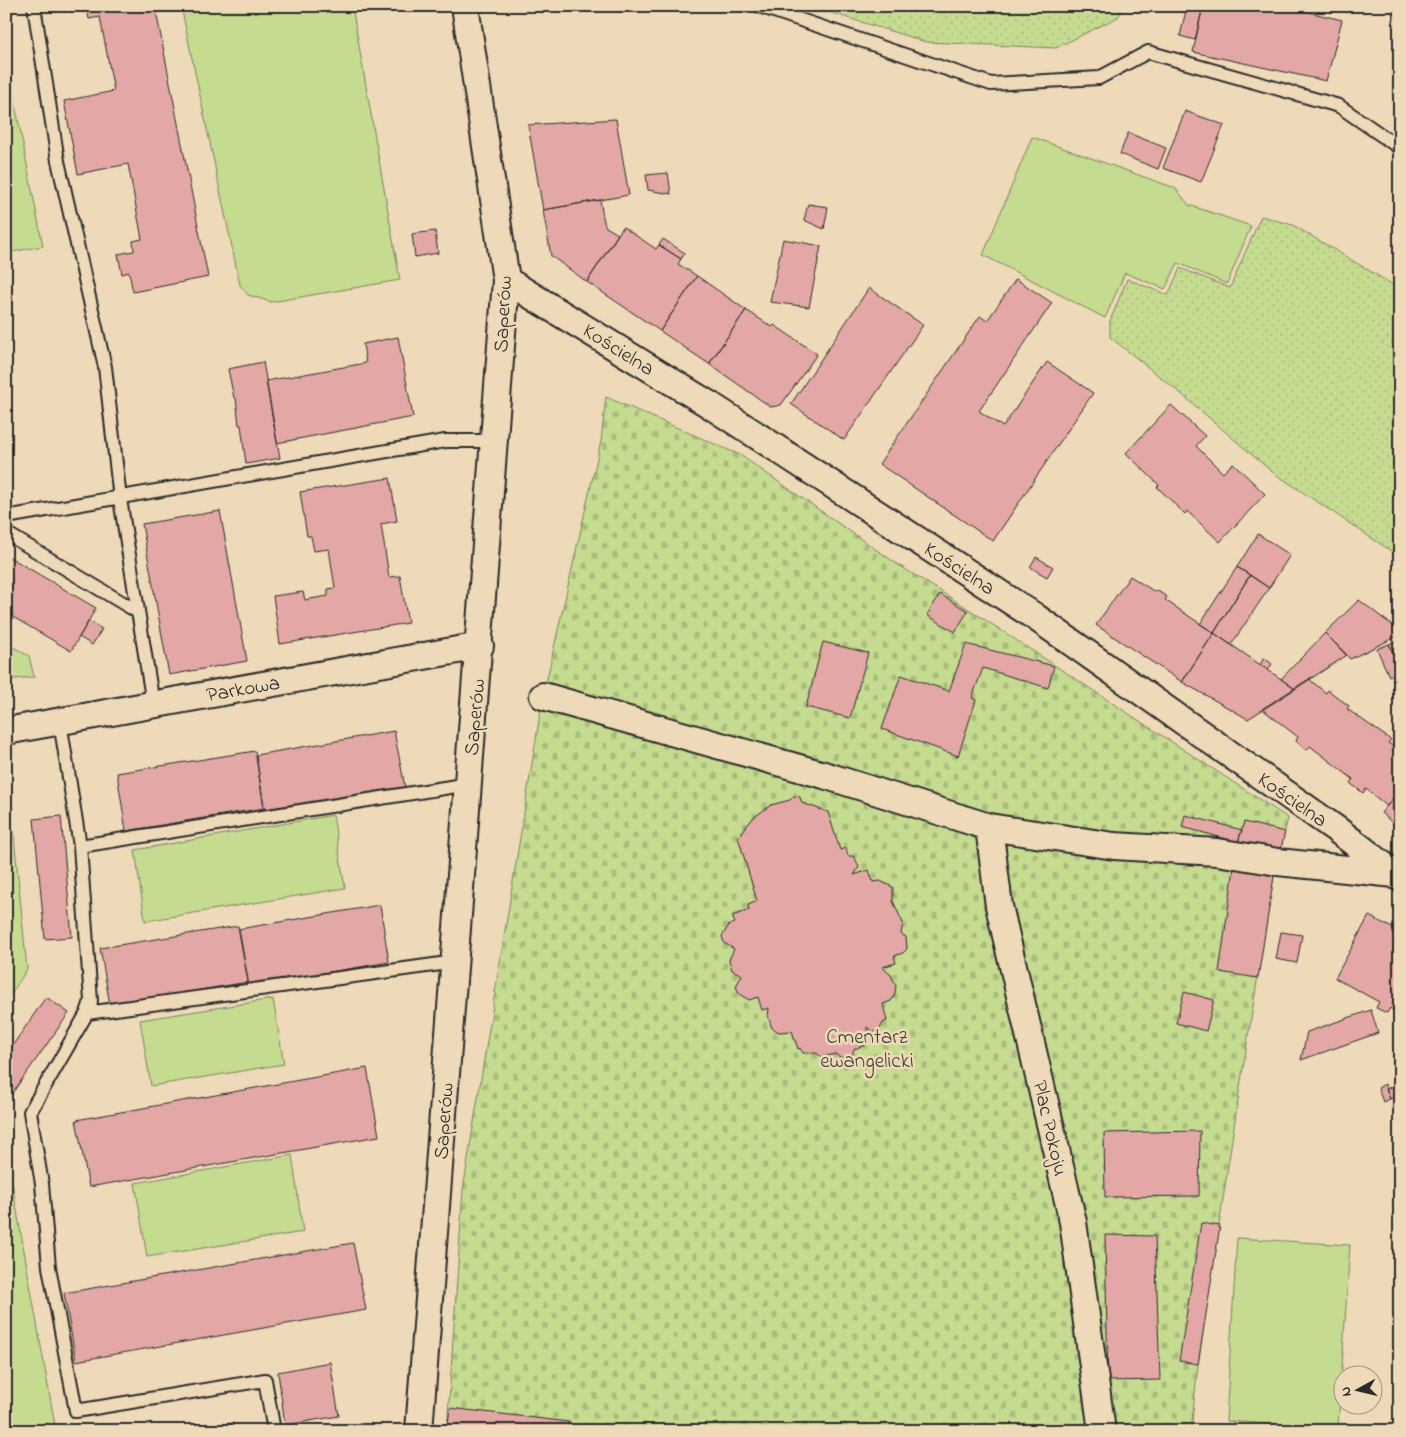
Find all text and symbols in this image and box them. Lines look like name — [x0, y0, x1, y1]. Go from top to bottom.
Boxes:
street label: Saperów — [487, 275, 521, 353]
street label: Kościelna — [576, 317, 660, 384]
street label: Kościelna — [917, 535, 1000, 604]
street label: Parkowa — [204, 669, 282, 711]
street label: Saperów — [458, 678, 494, 757]
street label: Kościelna — [1251, 766, 1333, 836]
park label: Cmentarz ewangelicki — [820, 1023, 914, 1079]
street label: Plac Pokoju — [1023, 1078, 1075, 1179]
street label: Saperów — [427, 1082, 463, 1161]
north arrow — [1334, 1364, 1384, 1414]
text: N — [1336, 1385, 1358, 1398]

